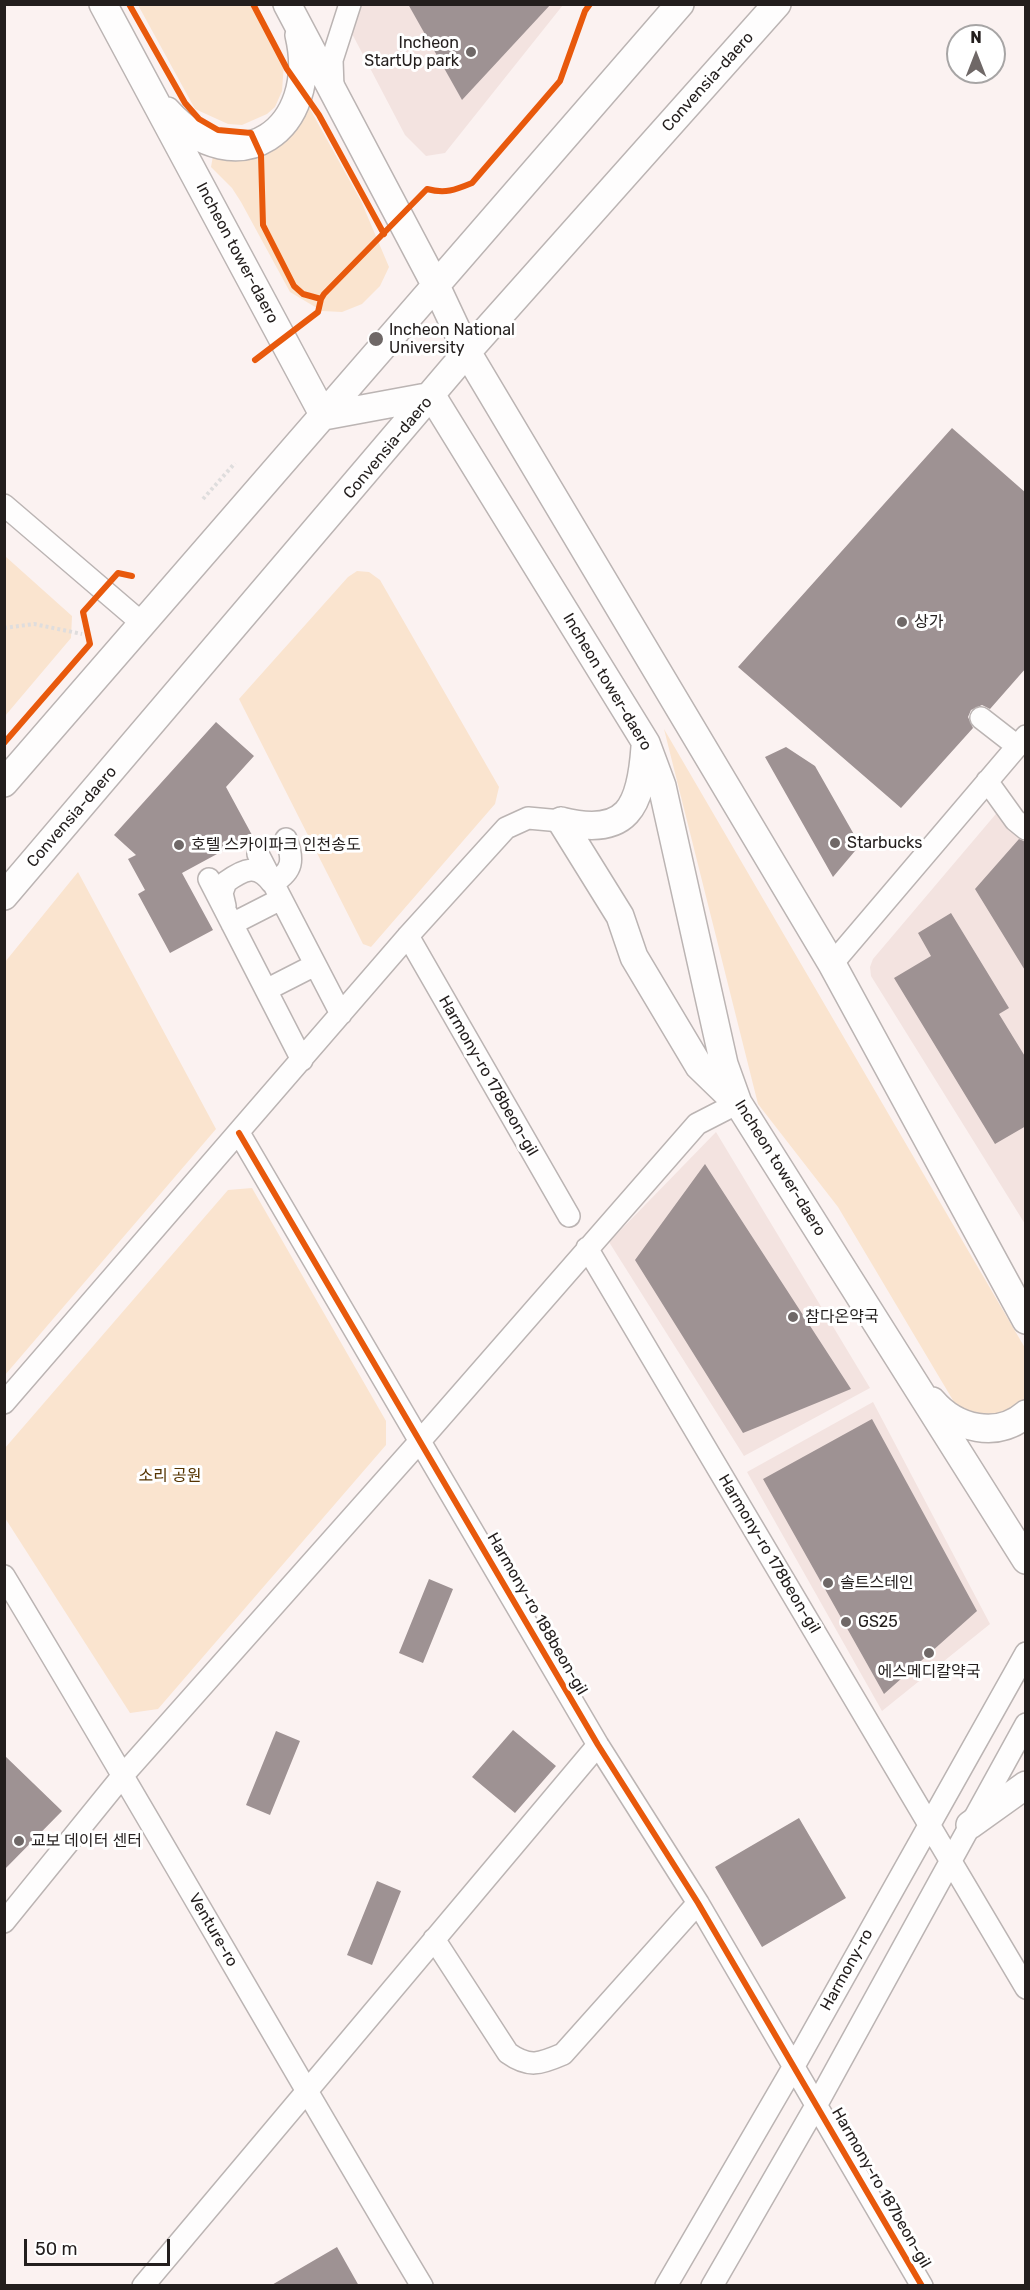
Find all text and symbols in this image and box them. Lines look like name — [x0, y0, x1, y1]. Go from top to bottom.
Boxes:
north arrow — [946, 24, 1006, 84]
street label: Convensia-daero — [658, 28, 758, 136]
text: N — [970, 28, 982, 47]
place label: Incheon StartUp park — [364, 33, 459, 71]
marker: Incheon StartUp park — [464, 45, 478, 59]
street label: Incheon tower-daero — [192, 179, 282, 327]
place label: Incheon National University — [389, 320, 515, 358]
marker: Incheon National University — [367, 330, 385, 348]
street label: Convensia-daero — [340, 393, 436, 503]
street label: Incheon tower-daero — [558, 610, 656, 754]
place label: 상가 — [914, 612, 943, 632]
marker: 상가 — [895, 615, 909, 629]
street label: Convensia-daero — [23, 763, 121, 871]
place label: Starbucks — [847, 833, 922, 853]
place label: 호텔 스카이파크 인천송도 — [191, 835, 361, 855]
marker: Starbucks — [828, 836, 842, 850]
marker: 호텔 스카이파크 인천송도 — [172, 838, 186, 852]
street label: Harmony-ro 178beon-gil — [434, 992, 542, 1160]
street label: Incheon tower-daero — [730, 1096, 830, 1240]
place label: 참다온약국 — [805, 1307, 879, 1327]
marker: 참다온약국 — [786, 1310, 800, 1324]
park label: 소리 공원 — [139, 1466, 201, 1486]
street label: Harmony-ro 178beon-gil — [714, 1471, 824, 1637]
street label: Harmony-ro 188beon-gil — [483, 1530, 591, 1698]
place label: 솔트스테인 — [840, 1573, 914, 1593]
marker: 솔트스테인 — [821, 1576, 835, 1590]
place label: GS25 — [858, 1612, 898, 1632]
marker: GS25 — [839, 1615, 853, 1629]
marker: 에스메디칼약국 — [922, 1646, 936, 1660]
place label: 에스메디칼약국 — [877, 1662, 981, 1682]
place label: 교보 데이터 센터 — [31, 1831, 142, 1851]
marker: 교보 데이터 센터 — [12, 1834, 26, 1848]
street label: Venture-ro — [184, 1890, 242, 1970]
street label: Harmony-ro — [817, 1926, 877, 2014]
street label: Harmony-ro 187beon-gil — [827, 2104, 935, 2272]
scale bar — [27, 2227, 172, 2265]
text: 50 m — [35, 2238, 78, 2260]

